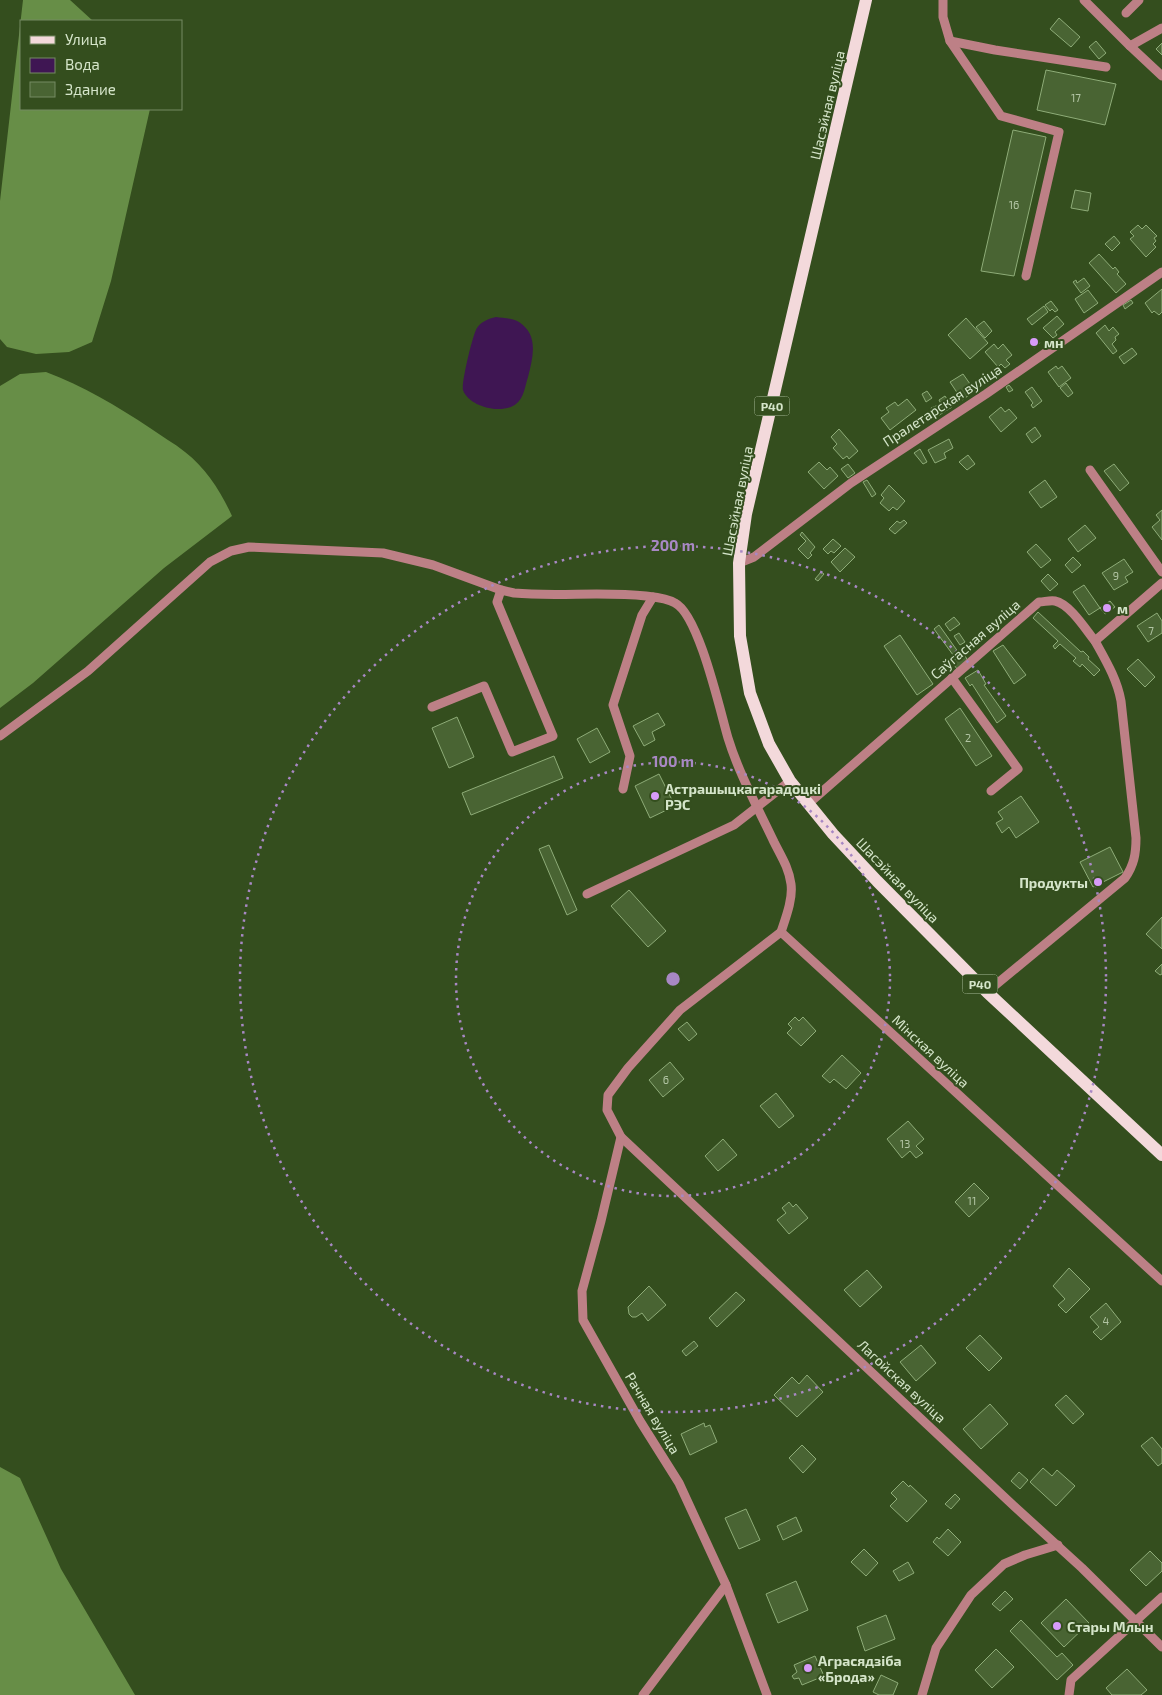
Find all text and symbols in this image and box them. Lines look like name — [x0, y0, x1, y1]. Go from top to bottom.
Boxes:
legend — [20, 20, 182, 110]
text: Улица — [65, 30, 107, 48]
street label: Шасэйная вуліца — [806, 49, 848, 161]
text: Вода — [65, 55, 100, 73]
text: Здание — [65, 80, 116, 98]
house number: 17 — [1071, 91, 1081, 104]
house number: 16 — [1009, 198, 1019, 211]
place label: мн — [1044, 334, 1063, 351]
marker: мн — [1028, 336, 1040, 348]
street label: Пралетарская вуліца — [879, 360, 1005, 450]
road number: Р40 — [754, 396, 790, 416]
street label: Шасэйная вуліца — [718, 445, 756, 557]
text: 200 m — [651, 536, 695, 554]
house number: 9 — [1113, 569, 1119, 582]
street label: Саўгасная вуліца — [927, 596, 1023, 682]
place label: м — [1117, 600, 1128, 617]
marker: м — [1101, 602, 1113, 614]
house number: 7 — [1148, 624, 1154, 637]
house number: 2 — [965, 731, 971, 744]
text: 100 m — [652, 752, 694, 770]
place label: Астрашыцкагарадоцкі РЭС — [665, 780, 821, 813]
marker: Астрашыцкагарадоцкі РЭС — [649, 790, 661, 802]
street label: Шасэйная вуліца — [853, 834, 943, 926]
place label: Продукты — [1019, 874, 1088, 891]
marker: Продукты — [1092, 876, 1104, 888]
centre of rings — [664, 970, 682, 988]
road number: Р40 — [962, 974, 998, 994]
street label: Мінская вуліца — [889, 1011, 973, 1091]
house number: 6 — [663, 1073, 669, 1086]
house number: 13 — [900, 1137, 910, 1150]
house number: 11 — [968, 1194, 976, 1207]
house number: 4 — [1103, 1314, 1110, 1327]
street label: Лагойская вуліца — [854, 1336, 950, 1426]
street label: Рачная вуліца — [622, 1369, 684, 1457]
place label: Стары Млын — [1067, 1618, 1153, 1635]
marker: Стары Млын — [1051, 1620, 1063, 1632]
place label: Аграсядзіба «Брода» — [818, 1652, 902, 1685]
marker: Аграсядзіба «Брода» — [802, 1662, 814, 1674]

